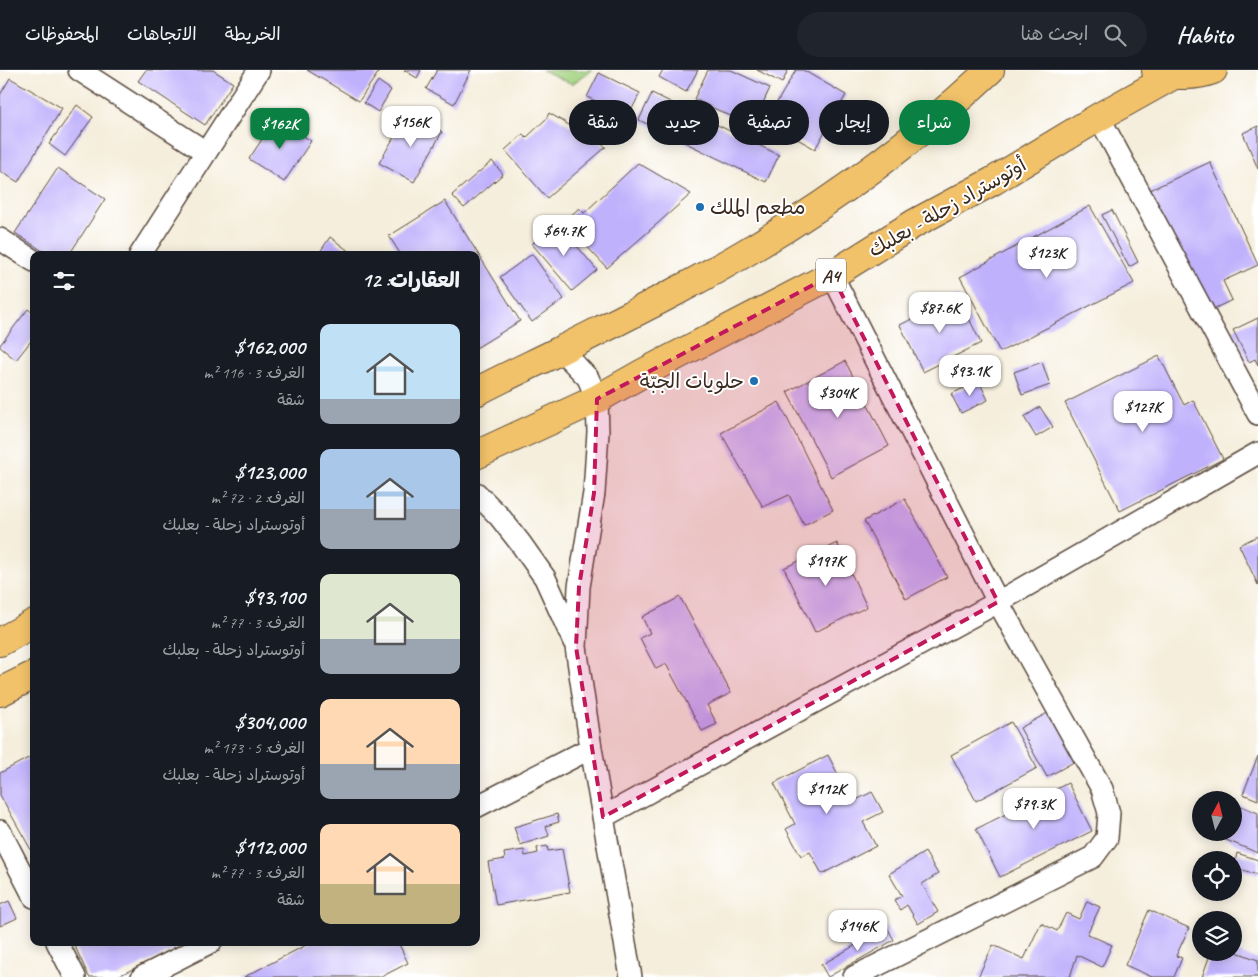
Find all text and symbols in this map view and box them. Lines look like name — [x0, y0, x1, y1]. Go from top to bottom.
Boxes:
search box — [797, 12, 1147, 57]
text: Habito — [1177, 20, 1233, 50]
icon: search — [1101, 21, 1129, 49]
text: ابحث هنا — [1020, 22, 1089, 46]
text: المحفوظات — [25, 23, 99, 45]
text: الاتجاهات — [127, 23, 197, 45]
text: الخريطة — [225, 23, 281, 45]
chip: شقة — [569, 100, 637, 145]
chip: جديد — [647, 100, 719, 145]
chip: تصفية — [729, 100, 809, 145]
chip: إيجار — [819, 100, 889, 145]
chip: شراء — [899, 100, 970, 145]
pin: $156K — [376, 106, 446, 148]
pin: $162K — [245, 108, 315, 150]
text: $156K — [392, 112, 430, 132]
text: $162K — [261, 114, 299, 134]
street label: أوتوستراد زحلة - بعلبك — [864, 152, 1031, 263]
place label: مطعم الملك — [710, 195, 806, 222]
marker: مطعم الملك — [694, 201, 706, 213]
pin: $64.7K — [523, 214, 605, 257]
text: $64.7K — [544, 221, 584, 241]
pin: $123K — [1012, 236, 1082, 279]
text: $123K — [1029, 243, 1065, 263]
road number: A4 — [816, 258, 846, 292]
icon: filters — [50, 267, 78, 295]
text: العقارات: 12 — [362, 267, 460, 293]
pin: $87.6K — [899, 292, 981, 334]
text: $87.6K — [920, 298, 960, 318]
text: $162,000 — [234, 334, 305, 360]
icon: home — [360, 344, 420, 404]
pin: $93.1K — [929, 354, 1011, 397]
text: $93.1K — [950, 361, 990, 381]
text: الغرف: 3 · 116 m² — [204, 363, 305, 383]
place label: حلويات الجبّة — [640, 369, 744, 395]
marker: حلويات الجبّة — [748, 375, 760, 387]
pin: $304K — [803, 376, 873, 419]
text: $304K — [820, 383, 856, 403]
text: شقة — [277, 390, 305, 410]
pin: $127K — [1108, 390, 1178, 433]
text: $127K — [1125, 397, 1161, 417]
text: $123,000 — [235, 459, 305, 485]
icon: home — [360, 469, 420, 529]
text: الغرف: 2 · 72 m² — [211, 488, 305, 508]
text: أوتوستراد زحلة - بعلبك — [162, 515, 305, 535]
pin: $197K — [791, 544, 861, 587]
text: $197K — [808, 551, 844, 571]
text: $93,100 — [244, 584, 305, 610]
icon: home — [360, 594, 420, 654]
text: الغرف: 3 · 77 m² — [211, 613, 305, 633]
text: أوتوستراد زحلة - بعلبك — [162, 640, 305, 660]
text: $304,000 — [235, 709, 305, 735]
icon: home — [360, 719, 420, 779]
text: الغرف: 5 · 173 m² — [204, 738, 305, 758]
text: أوتوستراد زحلة - بعلبك — [162, 765, 305, 785]
pin: $112K — [792, 772, 862, 815]
text: $112K — [809, 779, 845, 799]
pin: $79.3K — [993, 788, 1075, 830]
north arrow — [1192, 791, 1242, 841]
map controls — [1192, 791, 1242, 961]
text: $79.3K — [1014, 794, 1054, 814]
text: $112,000 — [235, 834, 305, 860]
icon: home — [360, 844, 420, 904]
button: locate — [1192, 851, 1242, 901]
text: الغرف: 3 · 77 m² — [211, 863, 305, 883]
text: شقة — [277, 890, 305, 910]
pin: $146K — [823, 910, 893, 952]
button: layers — [1192, 911, 1242, 961]
text: $146K — [839, 916, 877, 936]

